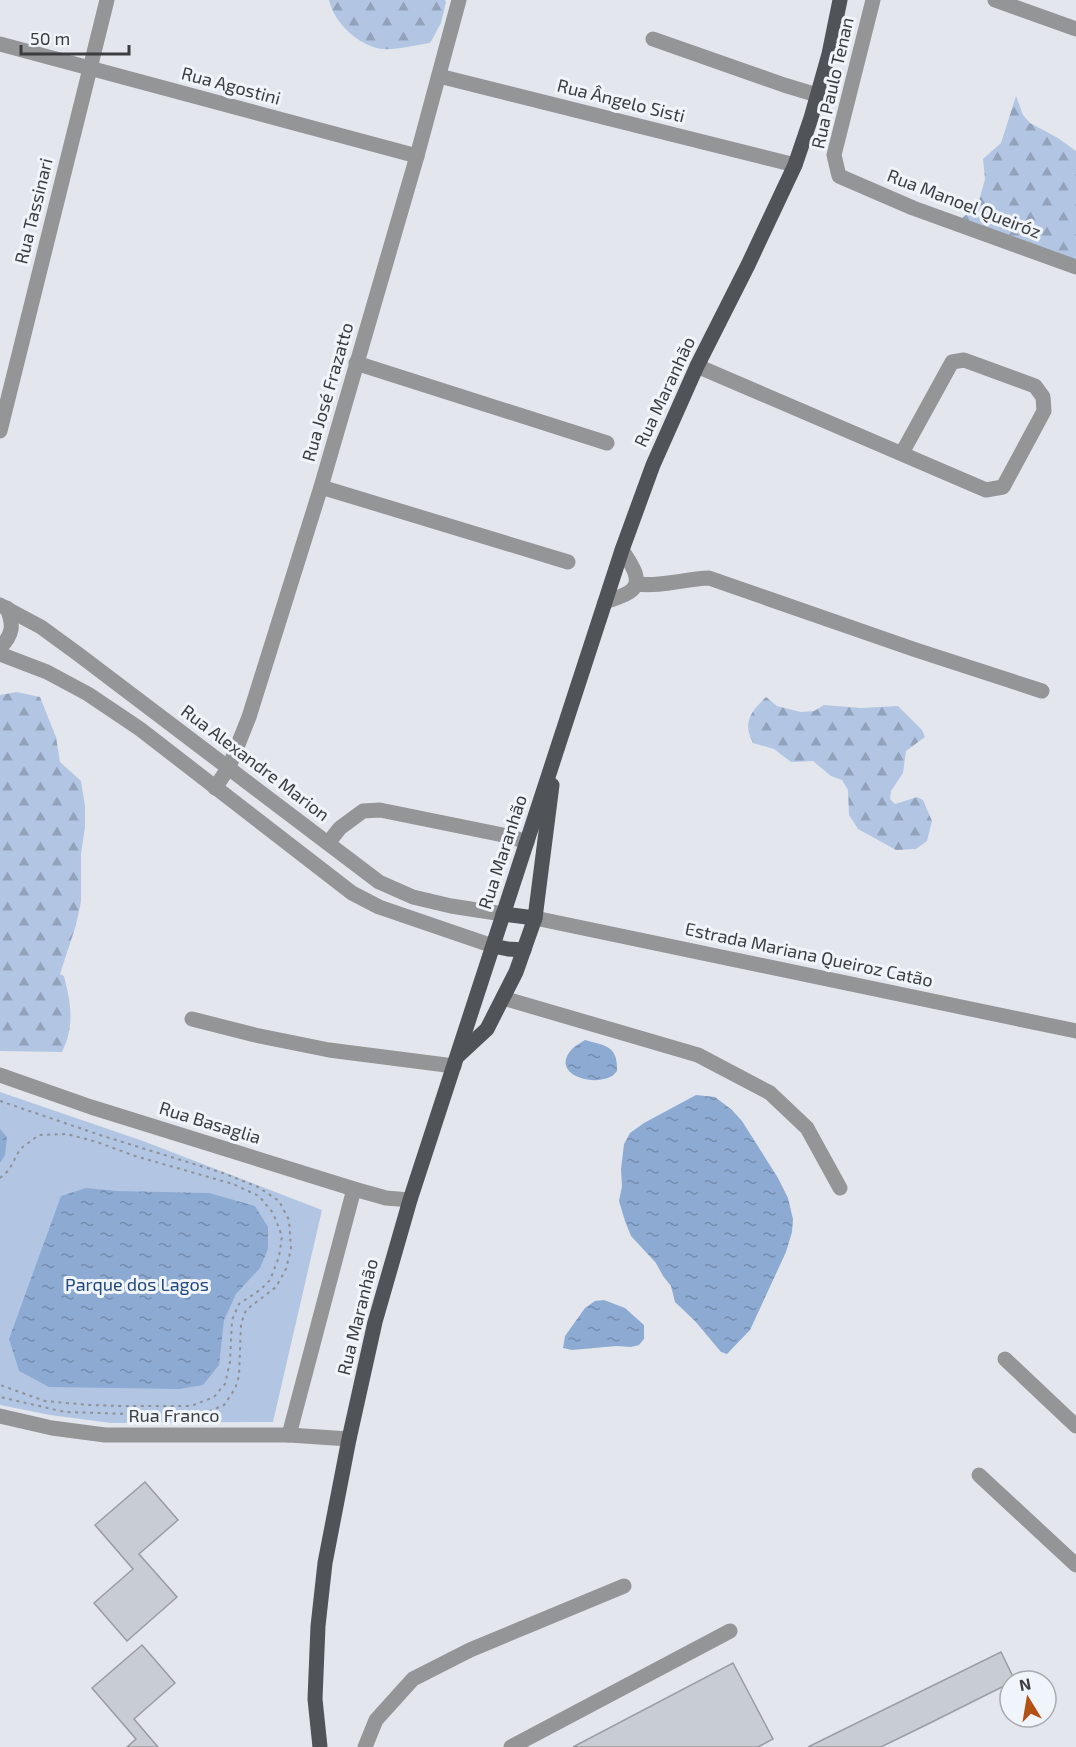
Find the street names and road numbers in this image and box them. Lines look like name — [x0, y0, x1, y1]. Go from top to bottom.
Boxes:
street label: Rua Paulo Tenan — [806, 15, 858, 151]
street label: Rua Agostini — [179, 61, 283, 109]
street label: Rua Ângelo Sisti — [555, 74, 687, 127]
street label: Rua Tassinari — [9, 156, 57, 266]
street label: Rua Manoel Queiróz — [884, 164, 1044, 243]
street label: Rua José Frazatto — [297, 320, 357, 464]
street label: Rua Maranhão — [629, 333, 699, 450]
street label: Rua Alexandre Marion — [177, 699, 334, 825]
street label: Rua Maranhão — [473, 792, 531, 912]
street label: Estrada Mariana Queiroz Catão — [683, 917, 935, 991]
street label: Rua Basaglia — [157, 1096, 264, 1148]
street label: Rua Maranhão — [332, 1256, 382, 1377]
street label: Rua Franco — [128, 1404, 220, 1426]

